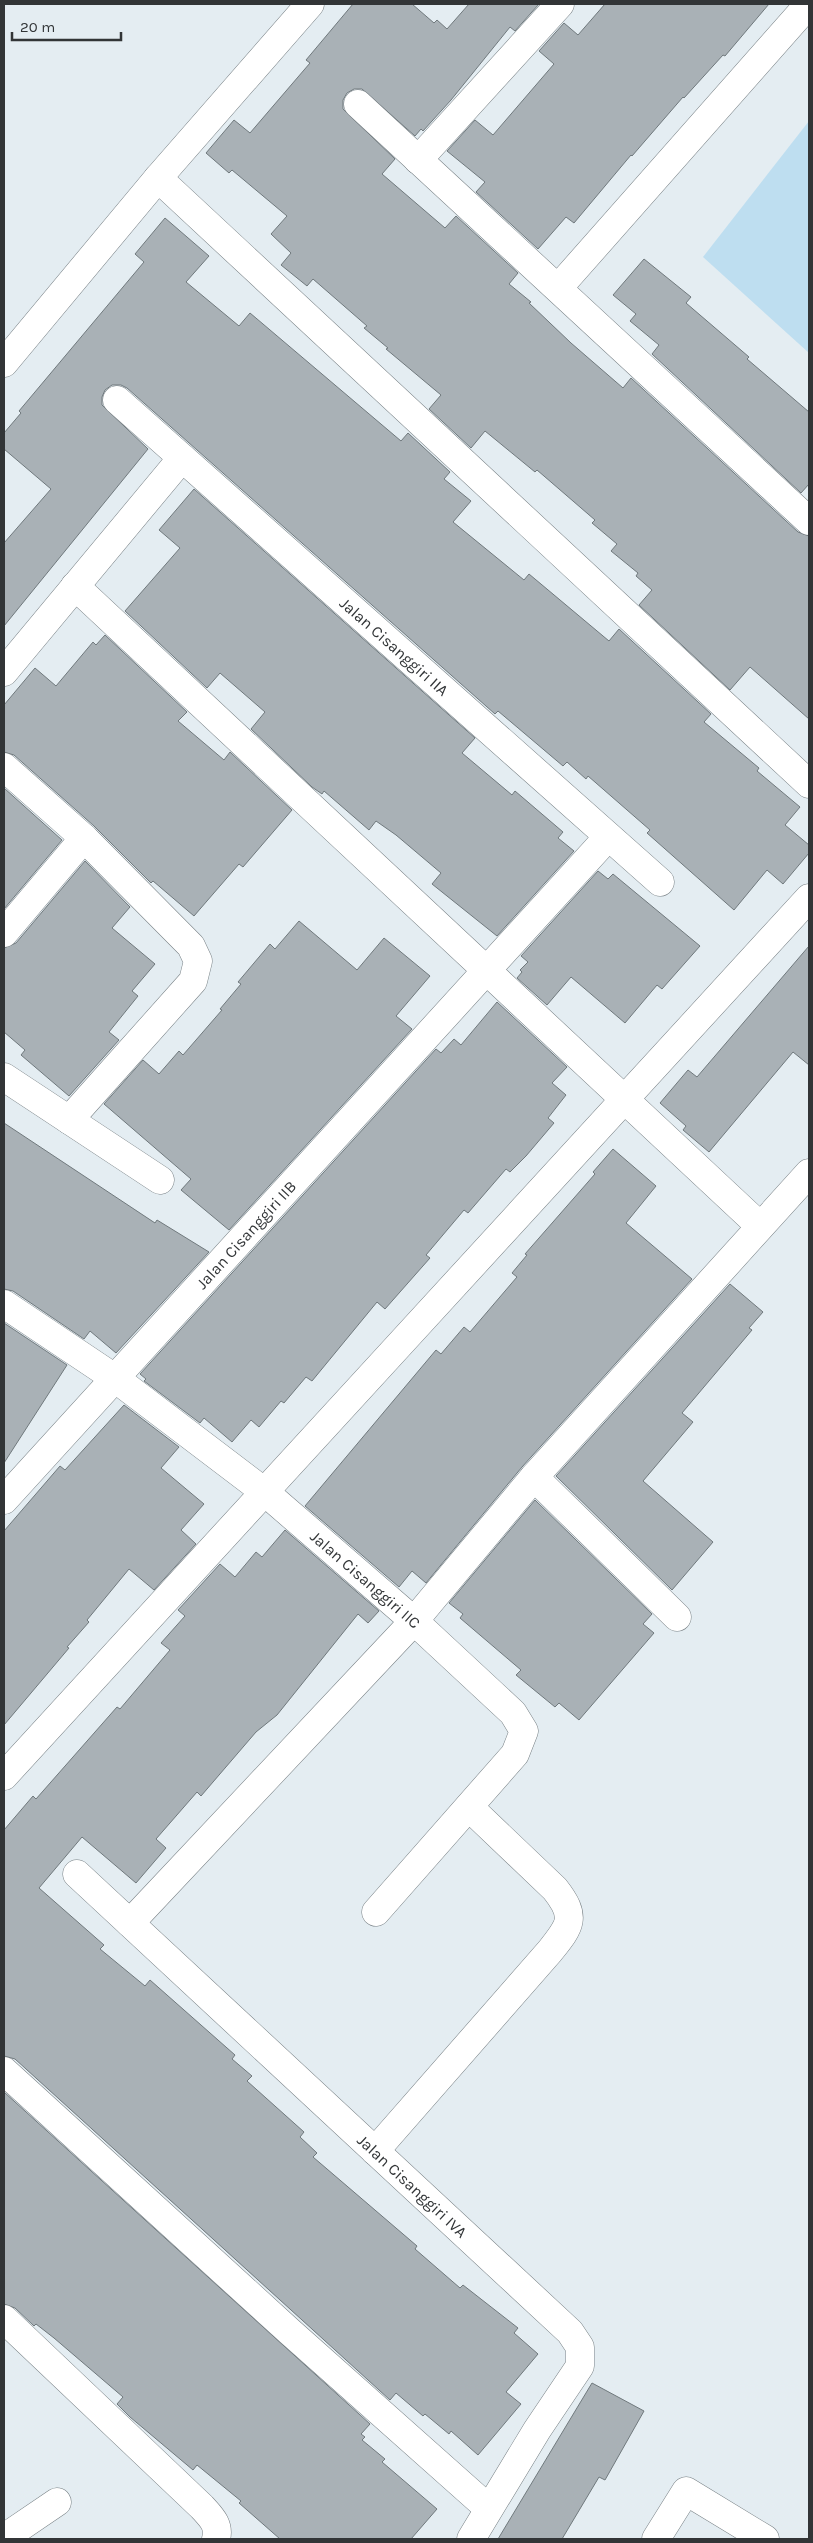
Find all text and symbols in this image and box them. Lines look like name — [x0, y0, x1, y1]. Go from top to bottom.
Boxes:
scale bar — [12, 10, 121, 42]
text: 20 m — [20, 18, 55, 36]
street label: Jalan Cisanggiri IIA — [336, 593, 453, 700]
street label: Jalan Cisanggiri IIB — [192, 1177, 300, 1293]
street label: Jalan Cisanggiri IIC — [307, 1526, 425, 1632]
street label: Jalan Cisanggiri IVA — [354, 2130, 471, 2241]

